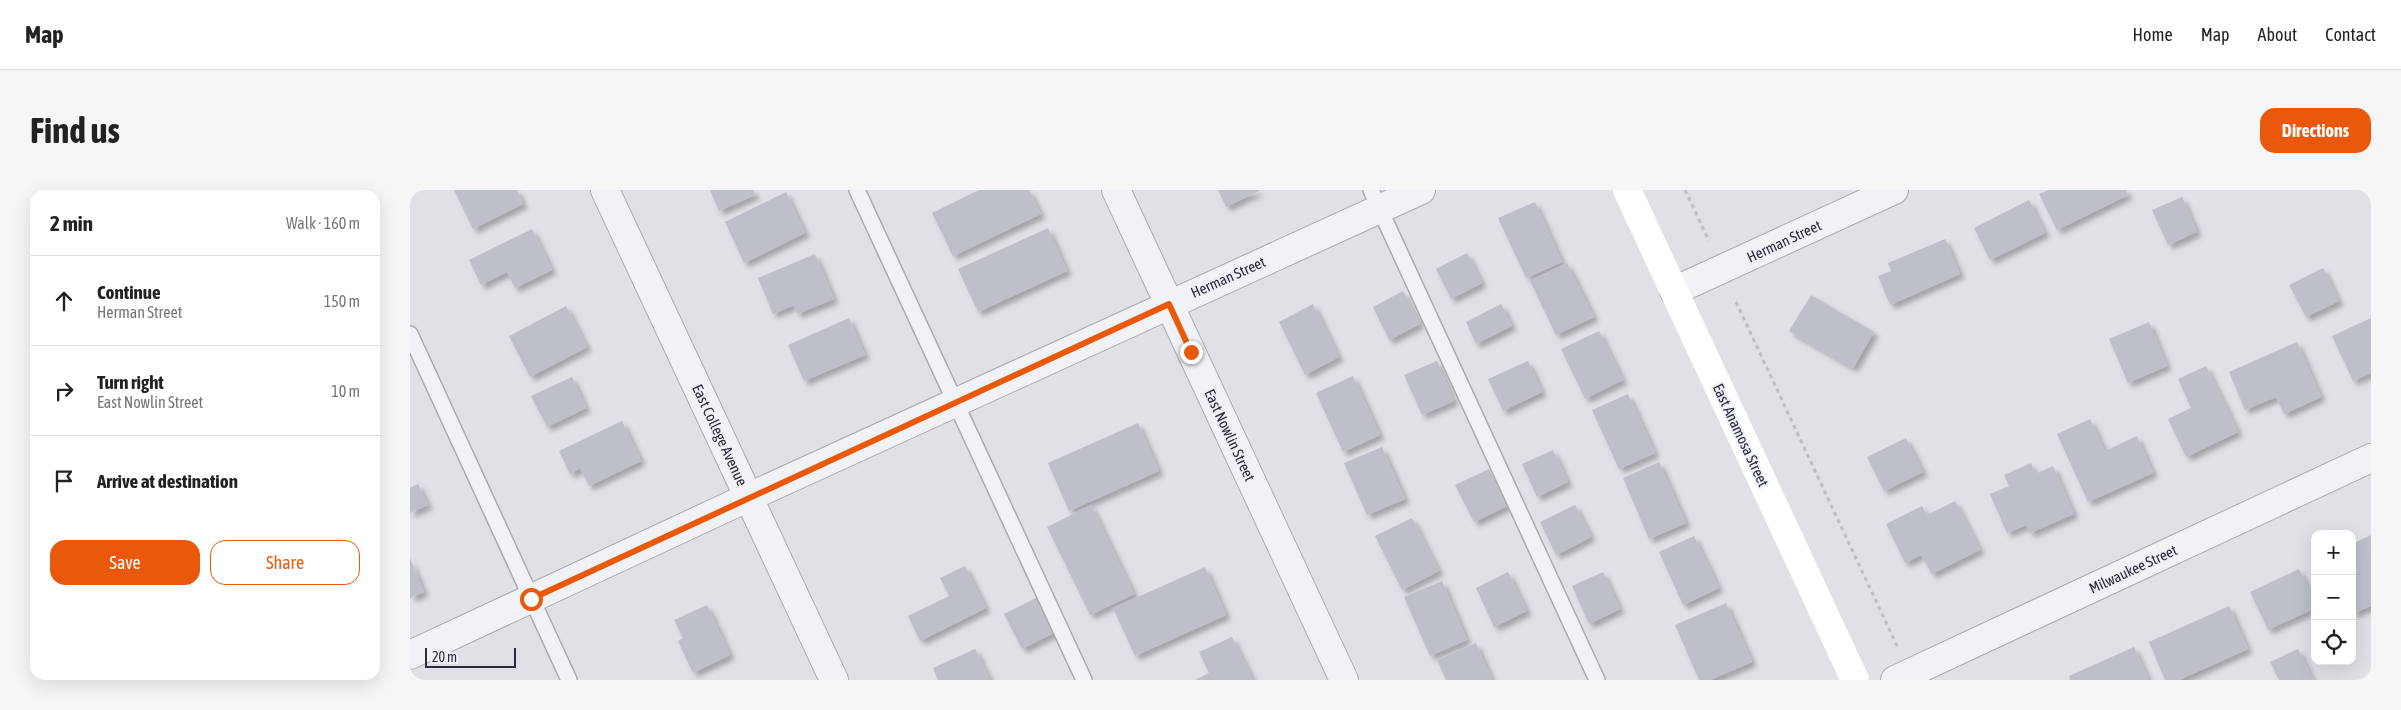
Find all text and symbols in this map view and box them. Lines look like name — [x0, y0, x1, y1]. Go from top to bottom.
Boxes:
text: Map — [25, 21, 64, 48]
text: Home — [2133, 24, 2173, 45]
text: Map — [2201, 24, 2230, 45]
text: About — [2258, 24, 2297, 45]
text: Contact — [2325, 24, 2376, 45]
button: Directions — [2260, 108, 2371, 153]
text: Find us — [30, 110, 120, 150]
text: 2 min — [50, 211, 93, 235]
text: Walk · 160 m — [286, 214, 360, 232]
street label: Herman Street — [1744, 216, 1824, 266]
street label: Herman Street — [1188, 253, 1268, 301]
text: Continue — [97, 281, 161, 303]
icon: ahead — [50, 287, 78, 315]
text: 150 m — [324, 292, 360, 310]
text: Herman Street — [97, 303, 182, 321]
route end — [1180, 341, 1203, 364]
text: Turn right — [97, 371, 164, 393]
icon: right — [50, 377, 78, 405]
street label: East Anamosa Street — [1710, 381, 1772, 489]
text: 10 m — [331, 382, 360, 400]
street label: East College Avenue — [689, 382, 751, 489]
street label: East Nowlin Street — [1201, 386, 1259, 484]
text: East Nowlin Street — [97, 393, 203, 411]
icon: arrive — [50, 467, 78, 495]
text: Arrive at destination — [97, 470, 238, 492]
map controls — [2311, 530, 2356, 665]
button: + — [2311, 530, 2356, 575]
button: Save — [50, 540, 200, 585]
button: Share — [210, 540, 360, 585]
street label: Milwaukee Street — [2086, 541, 2180, 597]
button: − — [2311, 575, 2356, 620]
route start — [520, 588, 543, 611]
button: locate — [2311, 620, 2356, 665]
scale bar — [425, 645, 516, 668]
text: 20 m — [432, 649, 457, 665]

